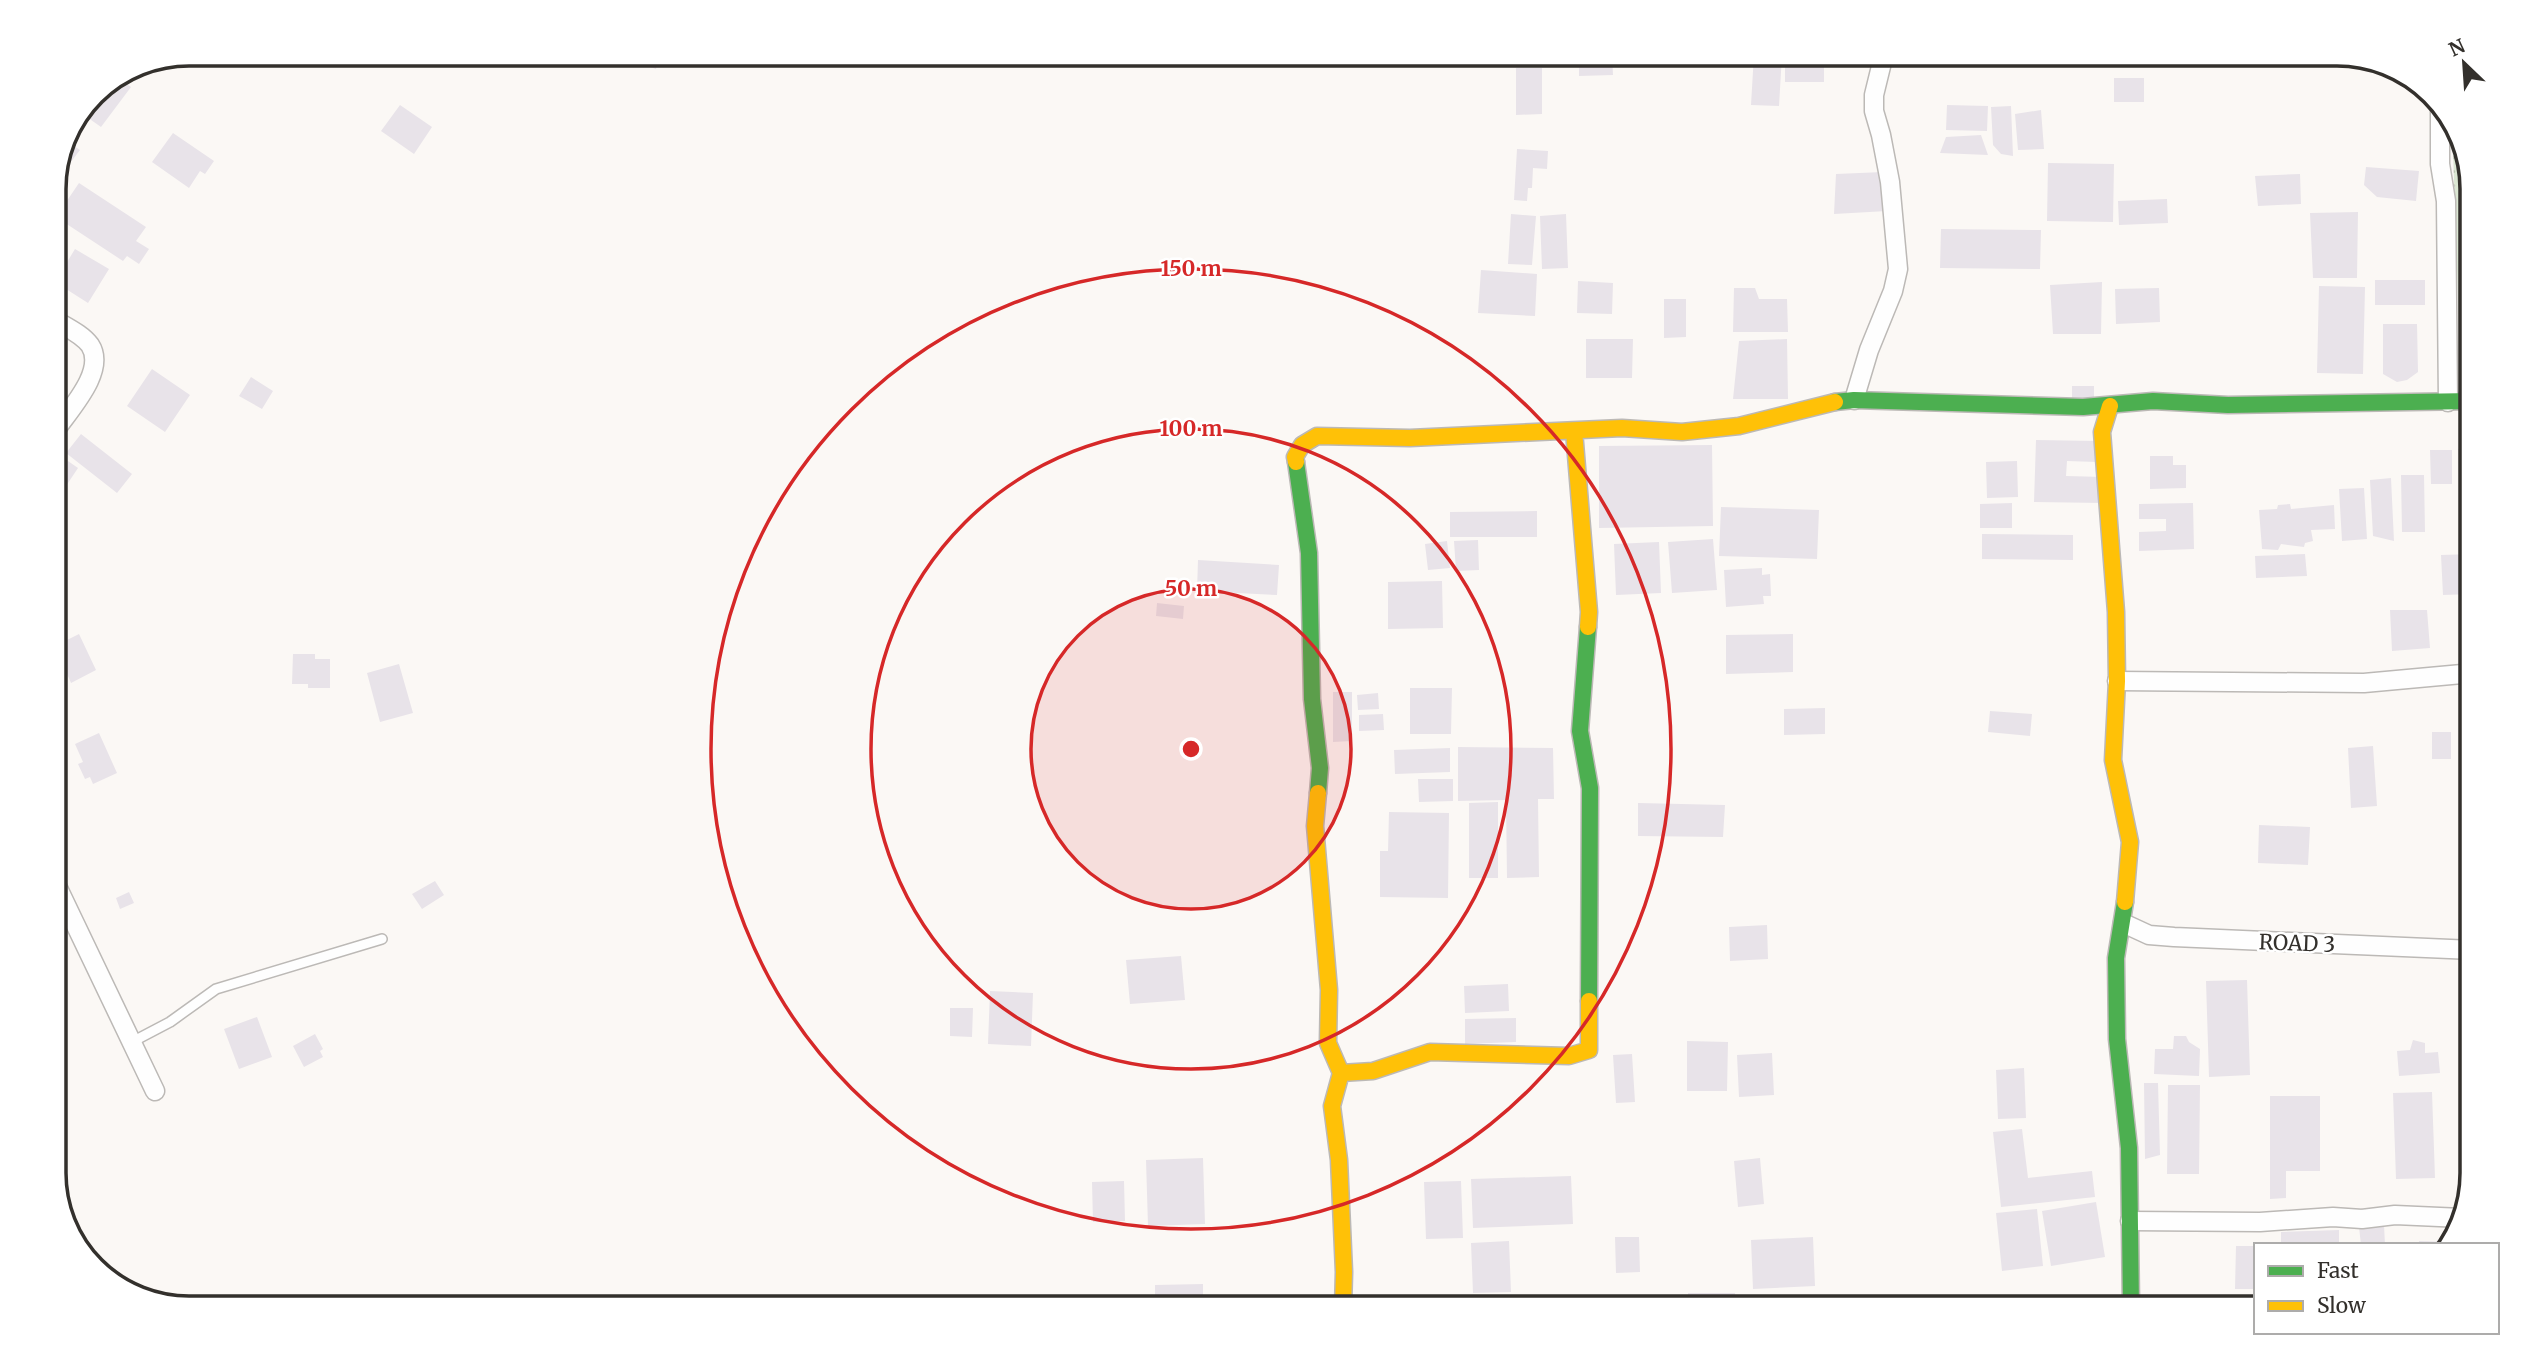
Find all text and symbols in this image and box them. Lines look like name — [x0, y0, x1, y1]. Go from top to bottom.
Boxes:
north arrow — [2429, 28, 2499, 98]
text: N — [2445, 34, 2469, 62]
text: 150 m — [1160, 255, 1222, 282]
text: 100 m — [1160, 415, 1222, 442]
text: 50 m — [1165, 575, 1217, 602]
centre of rings — [1179, 737, 1203, 761]
street label: ROAD 3 — [2258, 928, 2336, 958]
legend — [2254, 1243, 2499, 1334]
text: Fast — [2317, 1257, 2359, 1284]
text: Slow — [2317, 1292, 2366, 1319]

